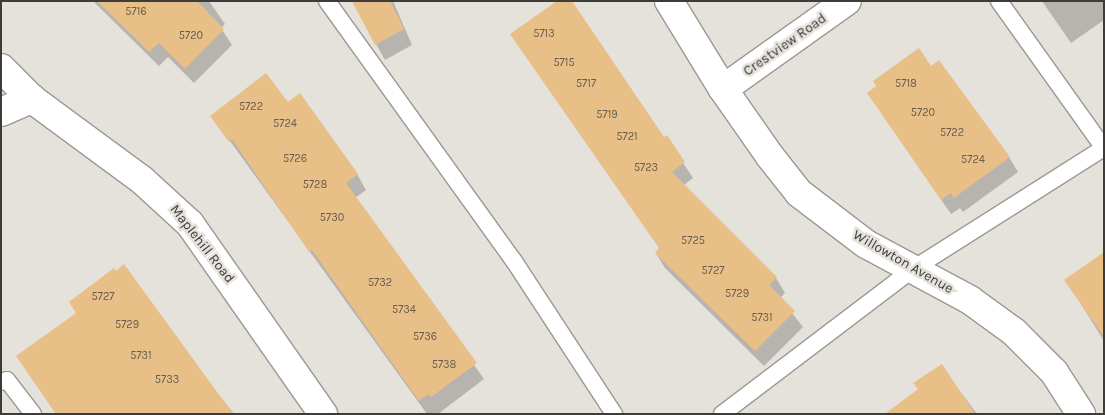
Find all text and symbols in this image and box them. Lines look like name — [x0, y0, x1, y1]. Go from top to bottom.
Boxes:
house number: 5716 — [125, 5, 147, 19]
street label: Crestview Road — [740, 10, 830, 80]
house number: 5713 — [533, 27, 555, 41]
house number: 5720 — [179, 29, 203, 43]
house number: 5715 — [553, 56, 575, 70]
house number: 5717 — [576, 77, 596, 91]
house number: 5718 — [895, 77, 917, 91]
house number: 5722 — [239, 100, 263, 114]
house number: 5720 — [911, 106, 935, 120]
house number: 5719 — [596, 108, 618, 122]
house number: 5724 — [273, 117, 297, 131]
house number: 5722 — [940, 126, 964, 140]
house number: 5721 — [616, 130, 638, 144]
house number: 5726 — [283, 152, 307, 166]
house number: 5724 — [961, 153, 985, 167]
house number: 5723 — [634, 161, 658, 175]
house number: 5728 — [303, 178, 327, 192]
street label: Maplehill Road — [166, 201, 238, 287]
house number: 5730 — [320, 211, 344, 225]
street label: Willowton Avenue — [850, 226, 956, 298]
house number: 5725 — [681, 234, 705, 248]
house number: 5727 — [702, 264, 724, 278]
house number: 5732 — [368, 276, 392, 290]
house number: 5729 — [725, 287, 749, 301]
house number: 5727 — [92, 290, 114, 304]
house number: 5734 — [392, 303, 416, 317]
house number: 5731 — [751, 311, 773, 325]
house number: 5729 — [115, 318, 139, 332]
house number: 5736 — [413, 330, 437, 344]
house number: 5731 — [130, 349, 152, 363]
house number: 5738 — [432, 358, 456, 372]
house number: 5733 — [155, 373, 179, 387]

